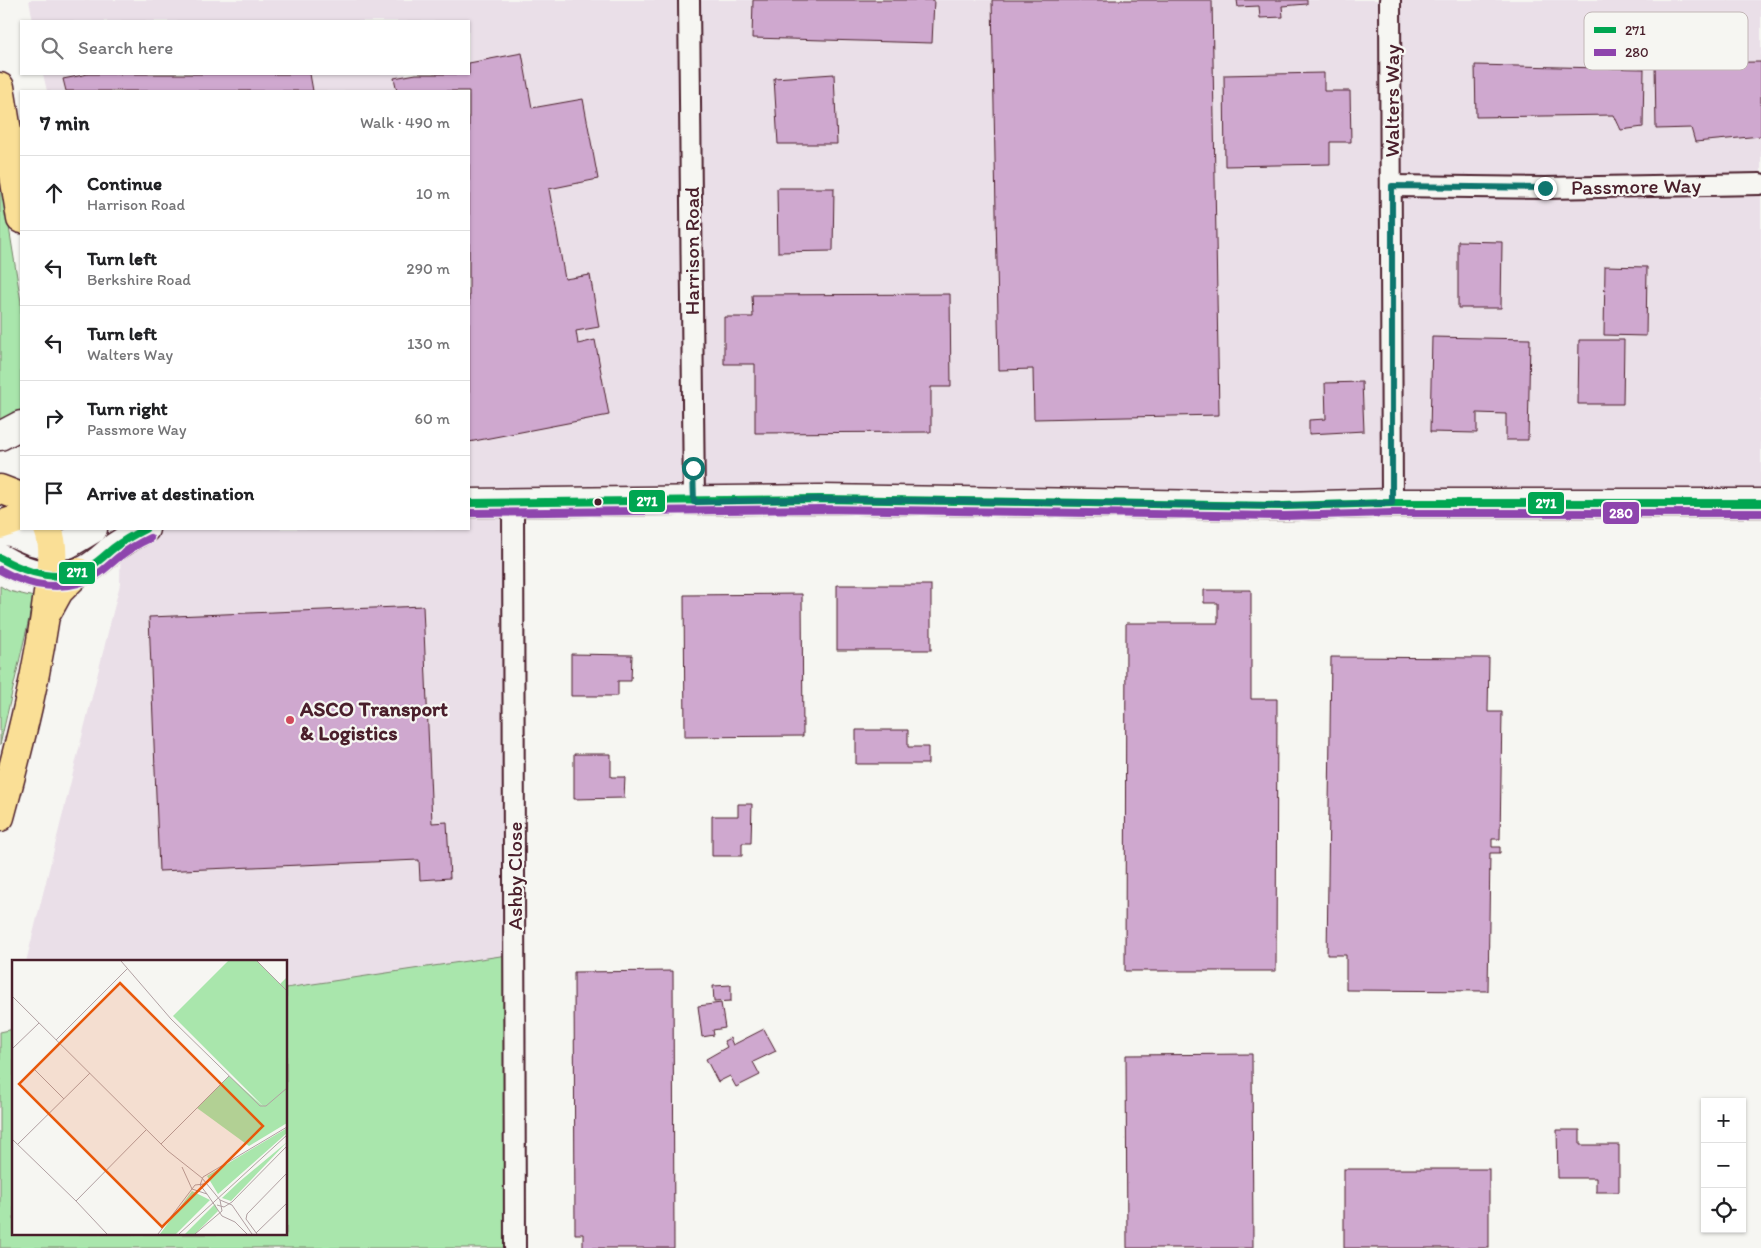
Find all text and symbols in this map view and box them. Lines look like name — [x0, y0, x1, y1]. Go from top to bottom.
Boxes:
legend — [1584, 12, 1748, 70]
search box — [20, 20, 470, 75]
text: 271 — [1625, 22, 1646, 39]
icon: search — [38, 34, 66, 62]
text: Search here — [78, 36, 173, 59]
street label: Walters Way — [1379, 44, 1404, 158]
text: 280 — [1625, 44, 1649, 61]
text: 7 min — [40, 110, 89, 135]
text: Walk · 490 m — [360, 113, 450, 132]
text: Continue — [87, 172, 162, 195]
street label: Passmore Way — [1571, 172, 1702, 200]
route end — [1534, 177, 1557, 200]
icon: ahead — [40, 179, 68, 207]
text: 10 m — [416, 184, 450, 203]
street label: Harrison Road — [679, 187, 704, 315]
text: Harrison Road — [87, 195, 185, 214]
text: Turn left — [87, 247, 157, 270]
icon: left — [40, 254, 68, 282]
text: 290 m — [406, 259, 450, 278]
text: Berkshire Road — [87, 270, 191, 289]
text: Turn left — [87, 322, 157, 345]
icon: left — [40, 329, 68, 357]
text: 130 m — [407, 334, 450, 353]
text: Walters Way — [87, 345, 173, 364]
text: Turn right — [87, 397, 168, 420]
icon: right — [40, 404, 68, 432]
text: 60 m — [415, 409, 450, 428]
text: Passmore Way — [87, 420, 186, 439]
route start — [682, 457, 705, 480]
icon: arrive — [40, 479, 68, 507]
text: Arrive at destination — [87, 482, 254, 505]
line badge: 271 — [628, 489, 666, 513]
line badge: 271 — [1527, 491, 1565, 515]
text: 271 — [637, 493, 658, 510]
text: 271 — [1536, 495, 1557, 512]
unlabelled marker — [593, 497, 603, 507]
line badge: 280 — [1602, 501, 1640, 525]
text: 280 — [1609, 505, 1633, 522]
line badge: 271 — [58, 561, 96, 585]
text: 271 — [67, 564, 88, 581]
place label: ASCO Transport & Logistics — [299, 696, 448, 746]
marker: ASCO Transport & Logistics — [284, 714, 296, 726]
street label: Ashby Close — [502, 822, 527, 930]
inset map — [12, 960, 288, 1236]
map controls — [1701, 1098, 1746, 1233]
button: + — [1701, 1098, 1746, 1143]
button: − — [1701, 1143, 1746, 1188]
button: locate — [1701, 1188, 1746, 1233]

